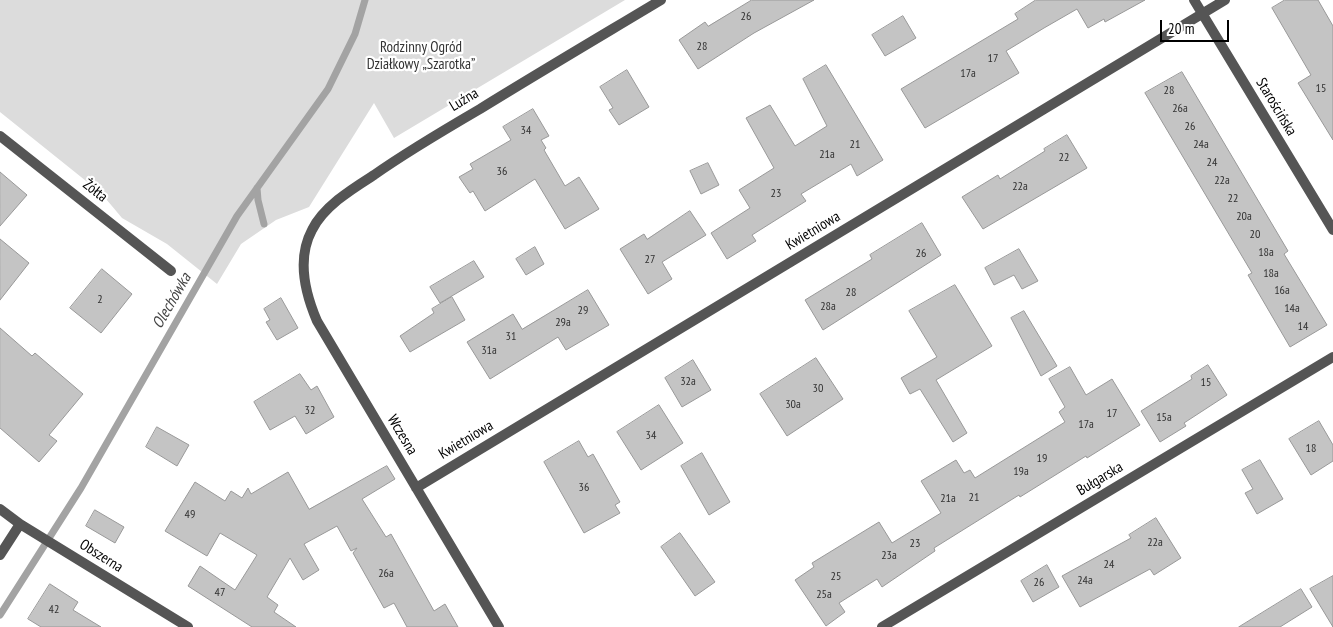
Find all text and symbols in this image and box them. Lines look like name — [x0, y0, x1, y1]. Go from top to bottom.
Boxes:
house number: 26 — [741, 10, 751, 24]
scale bar — [1163, 10, 1232, 42]
text: 20 m — [1168, 19, 1194, 38]
park label: Rodzinny Ogród Działkowy „Szarotka” — [367, 39, 475, 74]
house number: 28 — [697, 40, 707, 54]
house number: 17 — [988, 52, 998, 66]
house number: 17a — [960, 67, 976, 81]
street label: Starościńska — [1252, 75, 1300, 139]
house number: 15 — [1316, 82, 1326, 96]
street label: Luźna — [446, 84, 482, 116]
house number: 28 — [1164, 84, 1174, 98]
house number: 26a — [1172, 102, 1188, 116]
house number: 26 — [1185, 120, 1195, 134]
house number: 34 — [521, 124, 531, 138]
house number: 21 — [850, 138, 860, 152]
house number: 24a — [1193, 138, 1209, 152]
house number: 21a — [819, 148, 835, 162]
house number: 22 — [1059, 151, 1069, 165]
house number: 24 — [1207, 156, 1217, 170]
house number: 36 — [497, 165, 507, 179]
house number: 22a — [1214, 174, 1230, 188]
street label: Żółta — [79, 176, 111, 206]
house number: 22a — [1012, 180, 1028, 194]
house number: 23 — [771, 187, 781, 201]
house number: 22 — [1228, 192, 1238, 206]
street label: Kwietniowa — [783, 208, 843, 254]
house number: 20a — [1236, 210, 1252, 224]
house number: 20 — [1250, 228, 1260, 242]
house number: 18a — [1258, 246, 1274, 260]
house number: 26 — [916, 247, 926, 261]
house number: 27 — [645, 253, 655, 267]
house number: 18a — [1263, 267, 1279, 281]
water label: Olechówka — [149, 270, 195, 332]
house number: 16a — [1274, 284, 1290, 298]
house number: 28 — [846, 286, 856, 300]
house number: 2 — [97, 293, 103, 307]
house number: 28a — [820, 300, 836, 314]
house number: 14a — [1284, 302, 1300, 316]
house number: 29 — [578, 304, 588, 318]
house number: 29a — [555, 316, 571, 330]
house number: 14 — [1298, 320, 1308, 334]
house number: 31 — [506, 330, 516, 344]
house number: 31a — [481, 344, 497, 358]
house number: 32a — [680, 375, 696, 389]
house number: 15 — [1201, 376, 1211, 390]
house number: 30 — [813, 382, 823, 396]
house number: 30a — [785, 398, 801, 412]
house number: 32 — [305, 404, 315, 418]
house number: 17 — [1107, 407, 1117, 421]
house number: 15a — [1156, 411, 1172, 425]
street label: Wczesna — [383, 412, 421, 458]
street label: Kwietniowa — [436, 417, 496, 463]
house number: 17a — [1078, 418, 1094, 432]
house number: 34 — [646, 429, 656, 443]
house number: 18 — [1306, 442, 1316, 456]
house number: 19 — [1037, 452, 1047, 466]
street label: Bułgarska — [1074, 458, 1126, 500]
house number: 19a — [1013, 465, 1029, 479]
house number: 36 — [579, 481, 589, 495]
house number: 21 — [969, 491, 979, 505]
house number: 21a — [940, 492, 956, 506]
house number: 49 — [185, 508, 195, 522]
street label: Obszerna — [76, 536, 126, 576]
house number: 22a — [1147, 536, 1163, 550]
house number: 23 — [910, 537, 920, 551]
house number: 23a — [881, 549, 897, 563]
house number: 24 — [1104, 558, 1114, 572]
house number: 26a — [378, 567, 394, 581]
house number: 25 — [831, 570, 841, 584]
house number: 24a — [1077, 574, 1093, 588]
house number: 26 — [1034, 576, 1044, 590]
house number: 47 — [215, 586, 225, 600]
house number: 25a — [816, 588, 832, 602]
house number: 42 — [49, 603, 59, 617]

